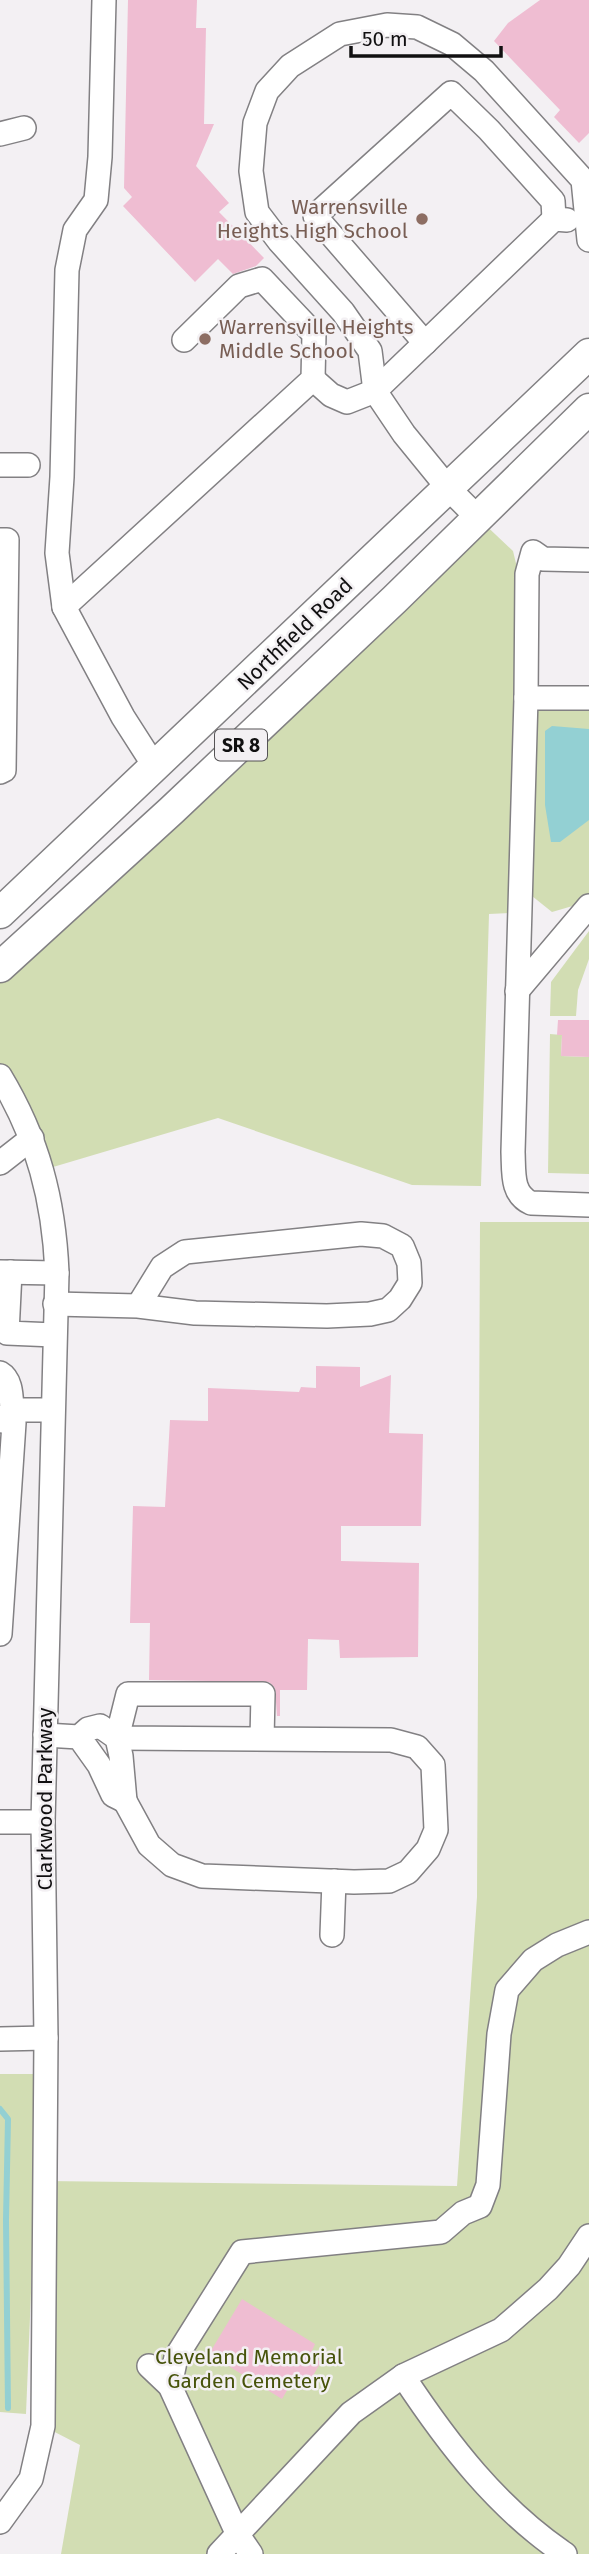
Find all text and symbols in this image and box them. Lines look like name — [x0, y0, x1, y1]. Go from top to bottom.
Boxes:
scale bar — [351, 14, 502, 58]
text: 50 m — [362, 26, 408, 52]
place label: Warrensville Heights High School — [217, 194, 408, 244]
marker: Warrensville Heights High School — [414, 211, 430, 227]
place label: Warrensville Heights Middle School — [219, 314, 414, 364]
marker: Warrensville Heights Middle School — [197, 331, 213, 347]
street label: Northfield Road — [232, 572, 358, 696]
road number: SR 8 — [215, 730, 267, 760]
street label: Clarkwood Parkway — [32, 1707, 58, 1891]
park label: Cleveland Memorial Garden Cemetery — [155, 2344, 343, 2394]

